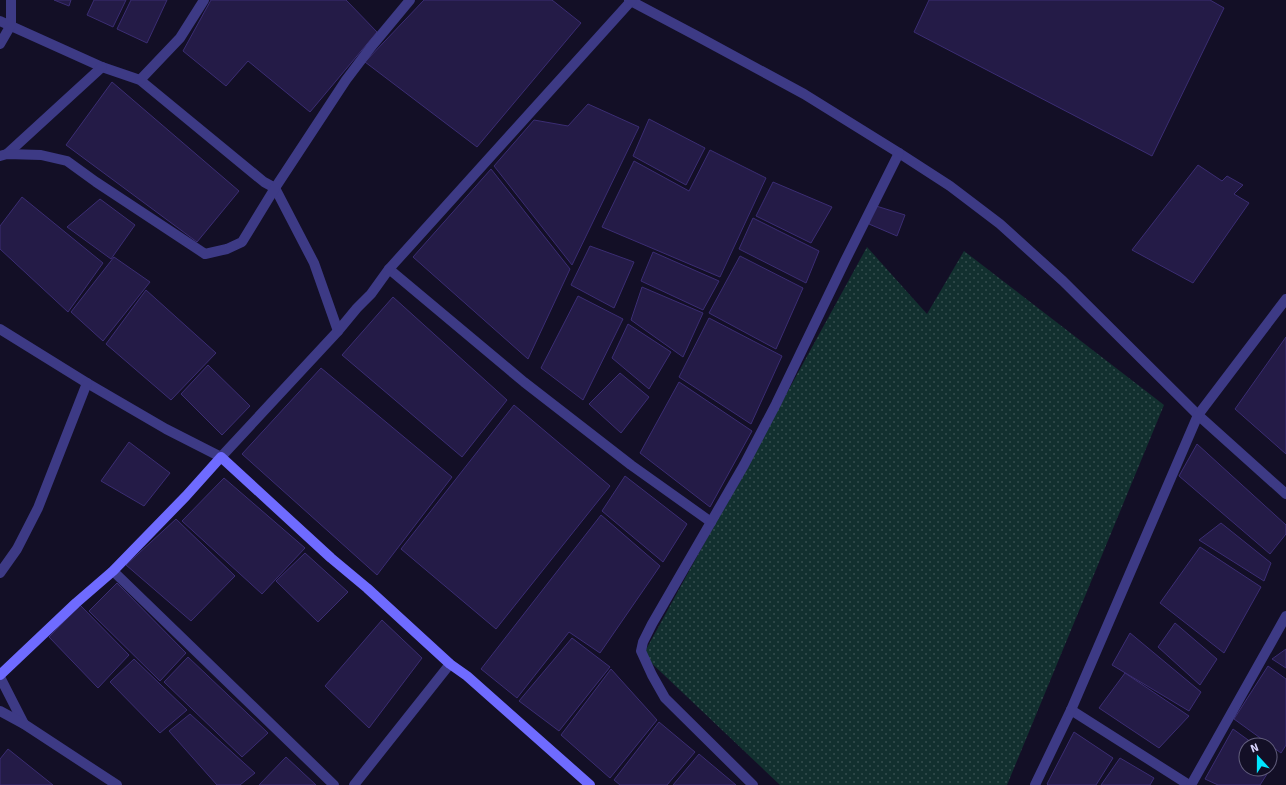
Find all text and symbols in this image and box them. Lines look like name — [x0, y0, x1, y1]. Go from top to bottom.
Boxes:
north arrow — [1238, 737, 1278, 777]
text: N — [1249, 741, 1260, 756]

